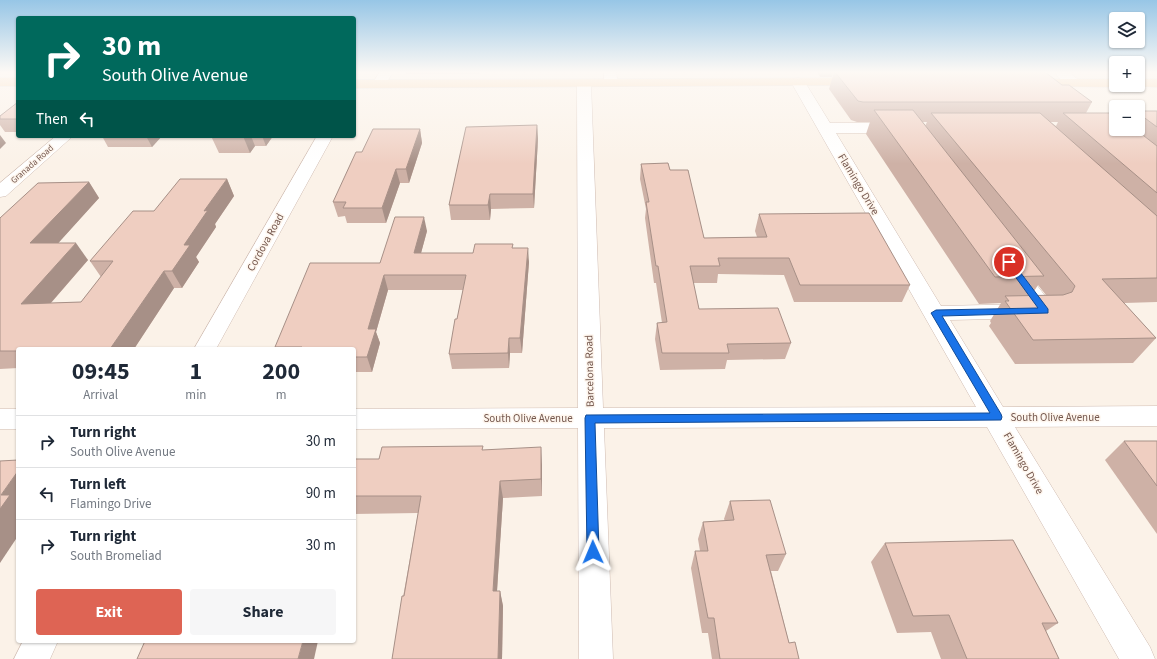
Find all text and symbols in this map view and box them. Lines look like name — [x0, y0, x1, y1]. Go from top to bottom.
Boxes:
map controls — [1109, 12, 1145, 136]
button: layers — [1109, 12, 1145, 48]
text: 30 m — [102, 26, 161, 66]
icon: right — [36, 32, 88, 84]
button: + — [1109, 56, 1145, 92]
text: South Olive Avenue — [102, 63, 248, 88]
button: − — [1109, 100, 1145, 136]
icon: left — [76, 108, 98, 130]
text: Then — [36, 109, 68, 130]
street label: Granada Road — [8, 142, 57, 187]
street label: Flamingo Drive — [834, 151, 883, 218]
street label: Cordova Road — [243, 211, 288, 274]
pin — [992, 245, 1026, 279]
icon: arrive — [998, 251, 1020, 273]
street label: Barcelona Road — [581, 335, 598, 407]
text: 09:45 — [72, 354, 130, 389]
text: 1 — [190, 354, 202, 389]
text: 200 — [262, 354, 300, 389]
text: Arrival — [83, 386, 118, 404]
text: min — [185, 386, 206, 404]
text: m — [276, 386, 287, 404]
street label: South Olive Avenue — [1010, 410, 1100, 425]
street label: South Olive Avenue — [483, 411, 573, 426]
text: Turn right — [70, 422, 136, 443]
street label: Flamingo Drive — [1000, 430, 1048, 497]
icon: right — [36, 431, 58, 453]
text: 30 m — [306, 431, 336, 452]
text: South Olive Avenue — [70, 443, 175, 461]
text: Turn left — [70, 474, 126, 495]
icon: left — [36, 483, 58, 505]
text: 90 m — [306, 483, 336, 504]
text: Flamingo Drive — [70, 495, 152, 513]
text: Turn right — [70, 526, 136, 547]
position arrow — [572, 531, 614, 573]
icon: right — [36, 535, 58, 557]
text: 30 m — [306, 535, 336, 556]
text: South Bromeliad — [70, 547, 162, 565]
button: Exit — [36, 589, 182, 635]
button: Share — [190, 589, 336, 635]

